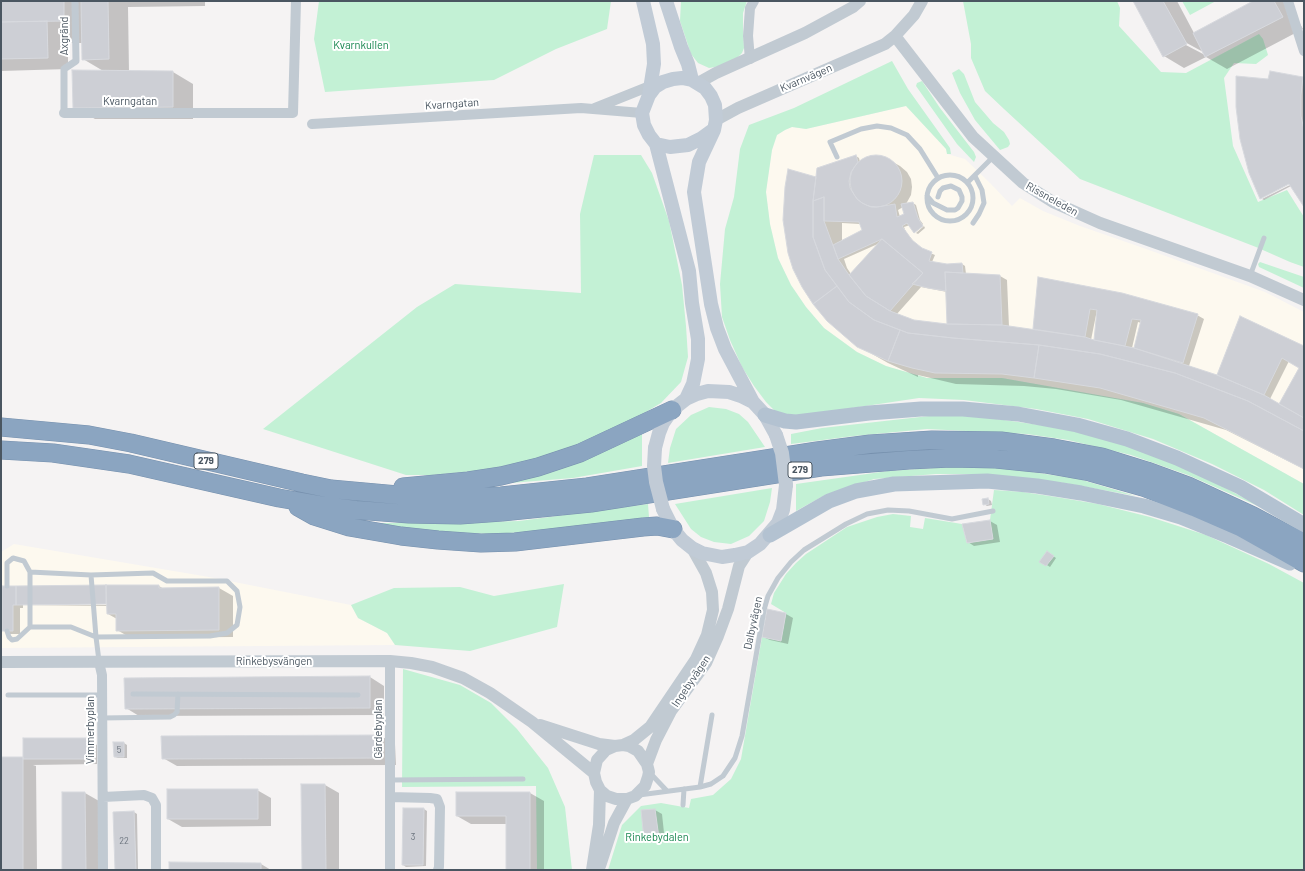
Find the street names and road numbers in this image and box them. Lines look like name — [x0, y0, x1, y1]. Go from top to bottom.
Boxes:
street label: Axgränd — [57, 16, 71, 56]
street label: Kvarnvägen — [778, 61, 834, 95]
street label: Kvarngatan — [103, 94, 157, 108]
street label: Kvarngatan — [425, 96, 479, 112]
street label: Rissneleden — [1023, 179, 1081, 219]
road number: 279 — [194, 453, 218, 469]
road number: 279 — [788, 462, 812, 478]
street label: Dalbyvägen — [741, 595, 765, 651]
street label: Ingebyvägen — [669, 652, 713, 710]
street label: Rinkebysvängen — [236, 654, 312, 668]
street label: Vimmerbyplan — [83, 696, 97, 764]
street label: Gärdebyplan — [371, 699, 385, 759]

